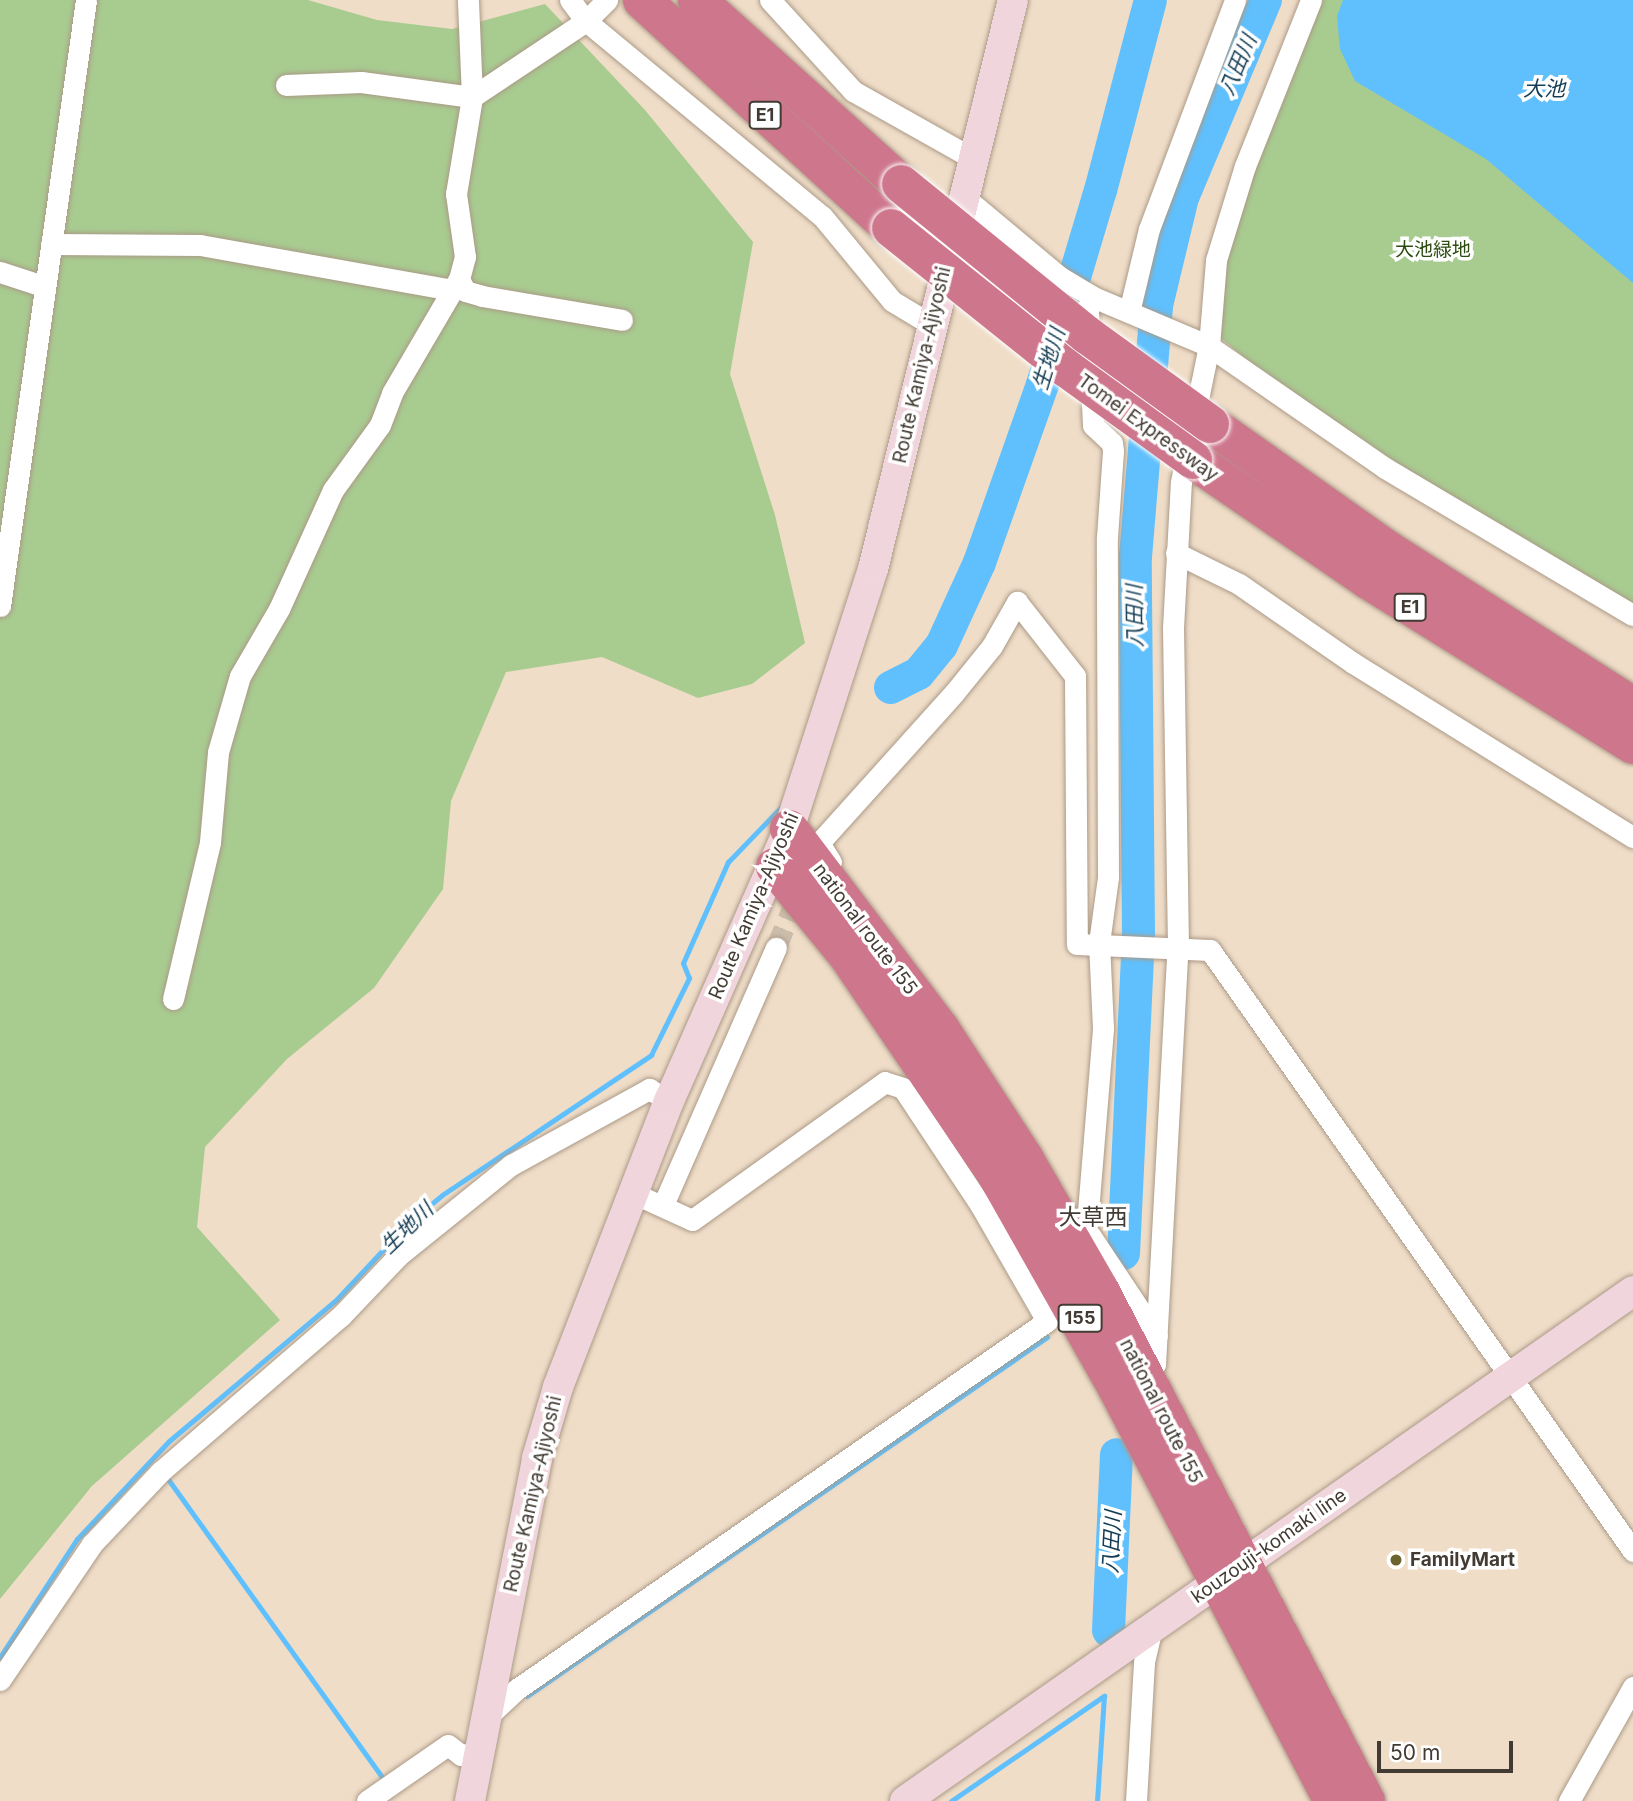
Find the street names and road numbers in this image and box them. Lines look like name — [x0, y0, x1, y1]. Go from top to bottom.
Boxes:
road number: E1 — [748, 100, 782, 130]
street label: Route Kamiya-Ajiyoshi — [888, 265, 956, 465]
street label: Tomei Expressway — [1073, 369, 1223, 487]
road number: E1 — [1392, 592, 1428, 622]
street label: Route Kamiya-Ajiyoshi — [704, 809, 804, 1003]
street label: national route 155 — [808, 859, 922, 999]
road number: 155 — [1057, 1303, 1103, 1332]
street label: national route 155 — [1115, 1335, 1207, 1487]
street label: Route Kamiya-Ajiyoshi — [499, 1394, 567, 1594]
street label: kouzouji-komaki line — [1187, 1484, 1351, 1608]

